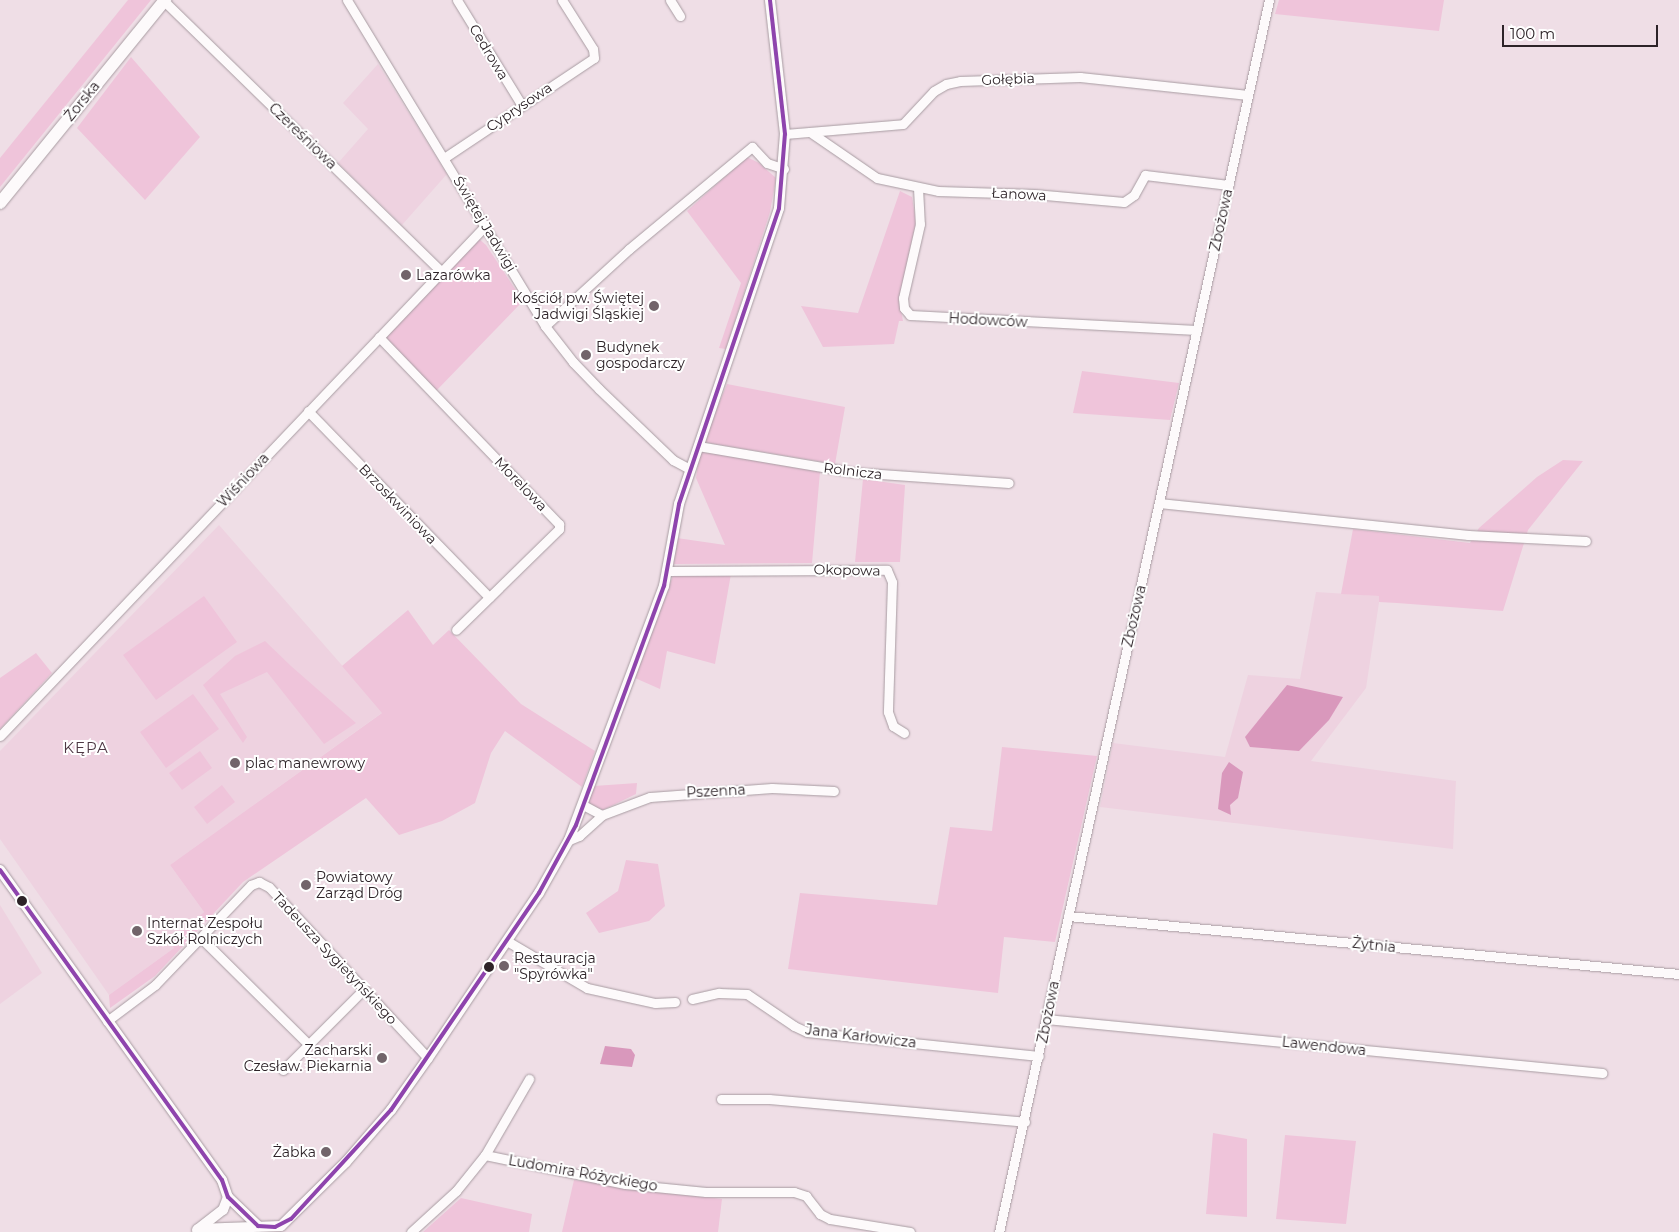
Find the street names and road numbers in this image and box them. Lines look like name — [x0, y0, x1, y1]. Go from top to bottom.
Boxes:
street label: Cedrowa — [466, 21, 512, 83]
street label: Gołębia — [981, 70, 1035, 88]
street label: Żorska — [61, 78, 103, 124]
street label: Cyprysowa — [483, 79, 555, 135]
street label: Czereśniowa — [266, 99, 340, 173]
street label: Świętej Jadwigi — [450, 173, 520, 275]
street label: Łanowa — [991, 184, 1047, 204]
street label: Zbożowa — [1206, 187, 1236, 253]
street label: Hodowców — [948, 310, 1028, 330]
street label: Wiśniowa — [214, 449, 272, 511]
street label: Morelowa — [491, 453, 551, 515]
street label: Rolnicza — [823, 459, 883, 483]
street label: Brzoskwiniowa — [356, 460, 440, 548]
street label: Okopowa — [813, 561, 881, 579]
street label: Zbożowa — [1119, 583, 1149, 649]
street label: Pszenna — [686, 781, 746, 801]
street label: Tadeusza Sygietyńskiego — [269, 888, 401, 1028]
street label: Żytnia — [1351, 934, 1397, 956]
street label: Zbożowa — [1034, 979, 1062, 1045]
street label: Jana Karłowicza — [805, 1021, 917, 1051]
street label: Lawendowa — [1281, 1033, 1367, 1059]
street label: Ludomira Różyckiego — [507, 1152, 659, 1194]

